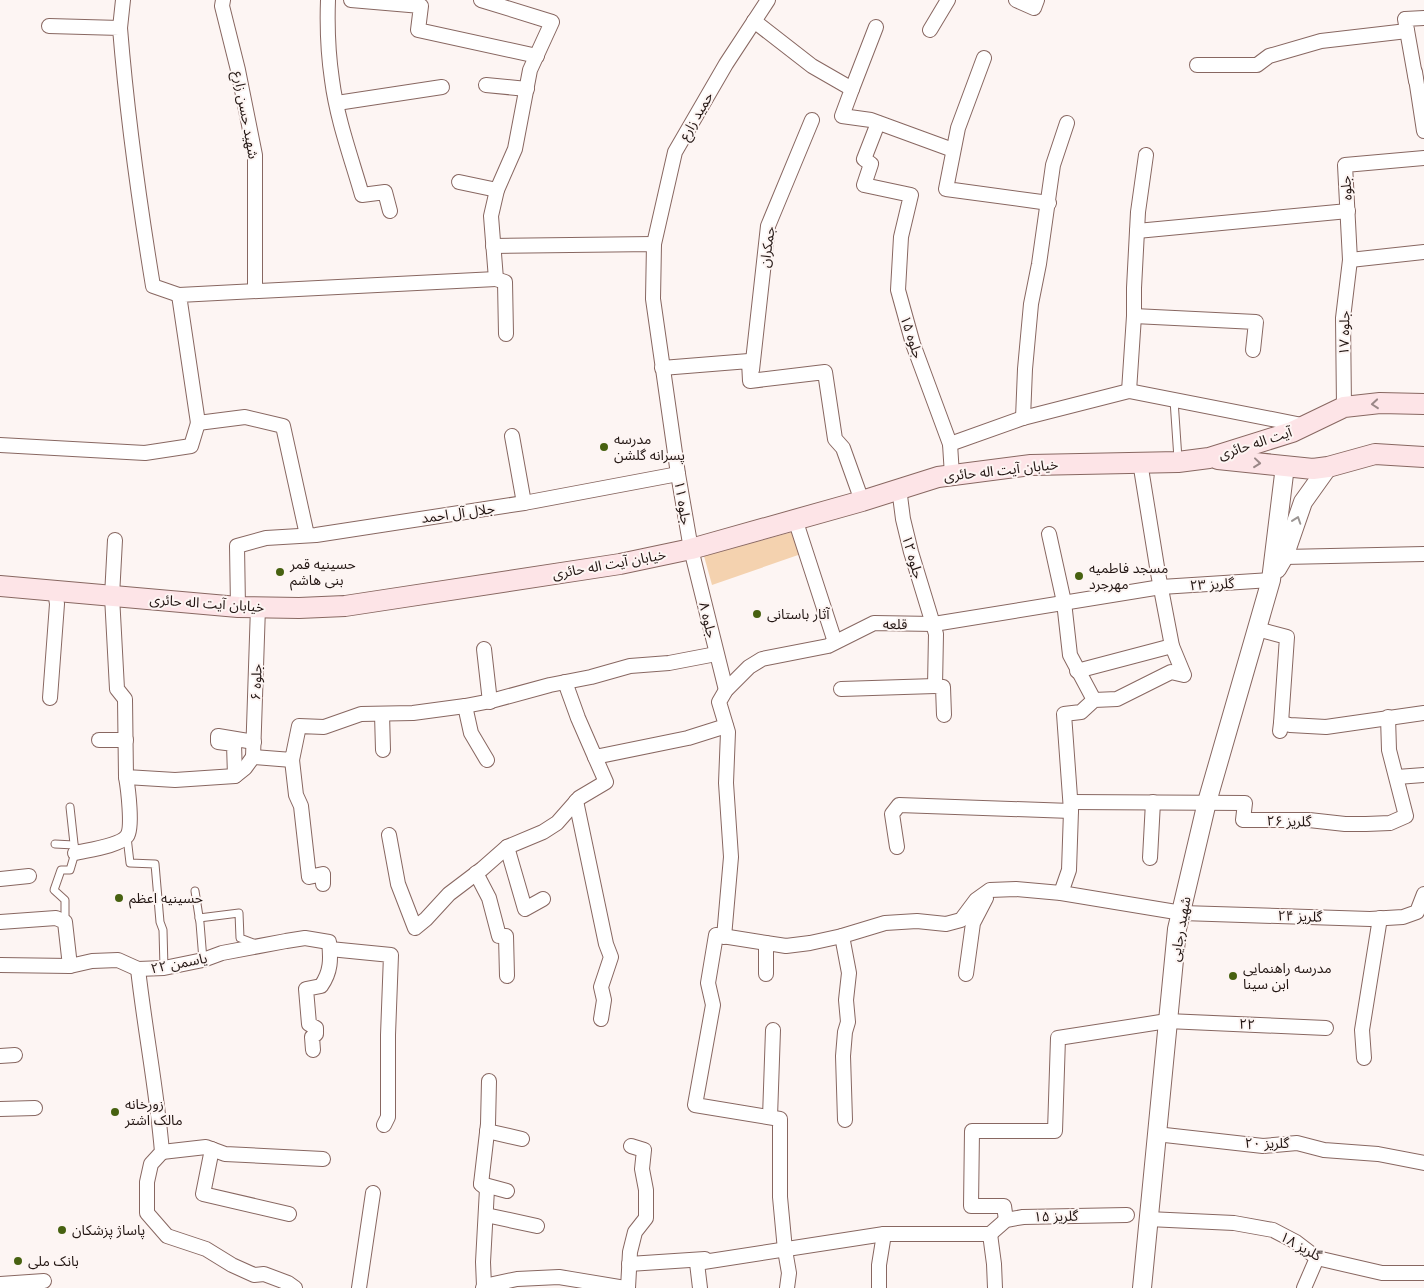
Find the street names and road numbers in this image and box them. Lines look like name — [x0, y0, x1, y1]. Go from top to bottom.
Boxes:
street label: شهید حسن زارع — [227, 69, 264, 161]
street label: حمید زارع — [674, 88, 719, 144]
street label: جلوه — [1335, 175, 1357, 201]
street label: جمکران — [754, 225, 780, 269]
street label: جلوه ۱۷ — [1334, 311, 1354, 355]
street label: جلوه ۱۵ — [896, 313, 928, 361]
street label: آیت اله حائری — [1216, 421, 1295, 464]
street label: خیابان آیت اله حائری — [943, 454, 1059, 486]
street label: جلوه ۱۱ — [670, 479, 696, 527]
street label: جلال آل احمد — [420, 498, 496, 528]
street label: جلوه ۱۲ — [897, 533, 929, 581]
street label: خیابان آیت اله حائری — [551, 544, 667, 584]
street label: گلریز ۲۳ — [1189, 573, 1235, 595]
street label: خیابان آیت اله حائری — [149, 589, 265, 617]
street label: جلوه ۸ — [694, 600, 722, 640]
street label: قلعه — [883, 614, 907, 634]
street label: جلوه ۶ — [245, 663, 267, 701]
street label: گلریز ۲۶ — [1267, 811, 1312, 831]
street label: شهید رجایی — [1164, 895, 1196, 963]
street label: گلریز ۲۴ — [1277, 905, 1323, 927]
street label: یاسمن ۲۲ — [149, 948, 209, 978]
street label: ۲۲ — [1238, 1014, 1256, 1034]
street label: گلریز ۲۰ — [1245, 1133, 1290, 1153]
street label: گلریز ۱۵ — [1034, 1206, 1079, 1226]
street label: گلریز ۱۸ — [1277, 1226, 1326, 1266]

